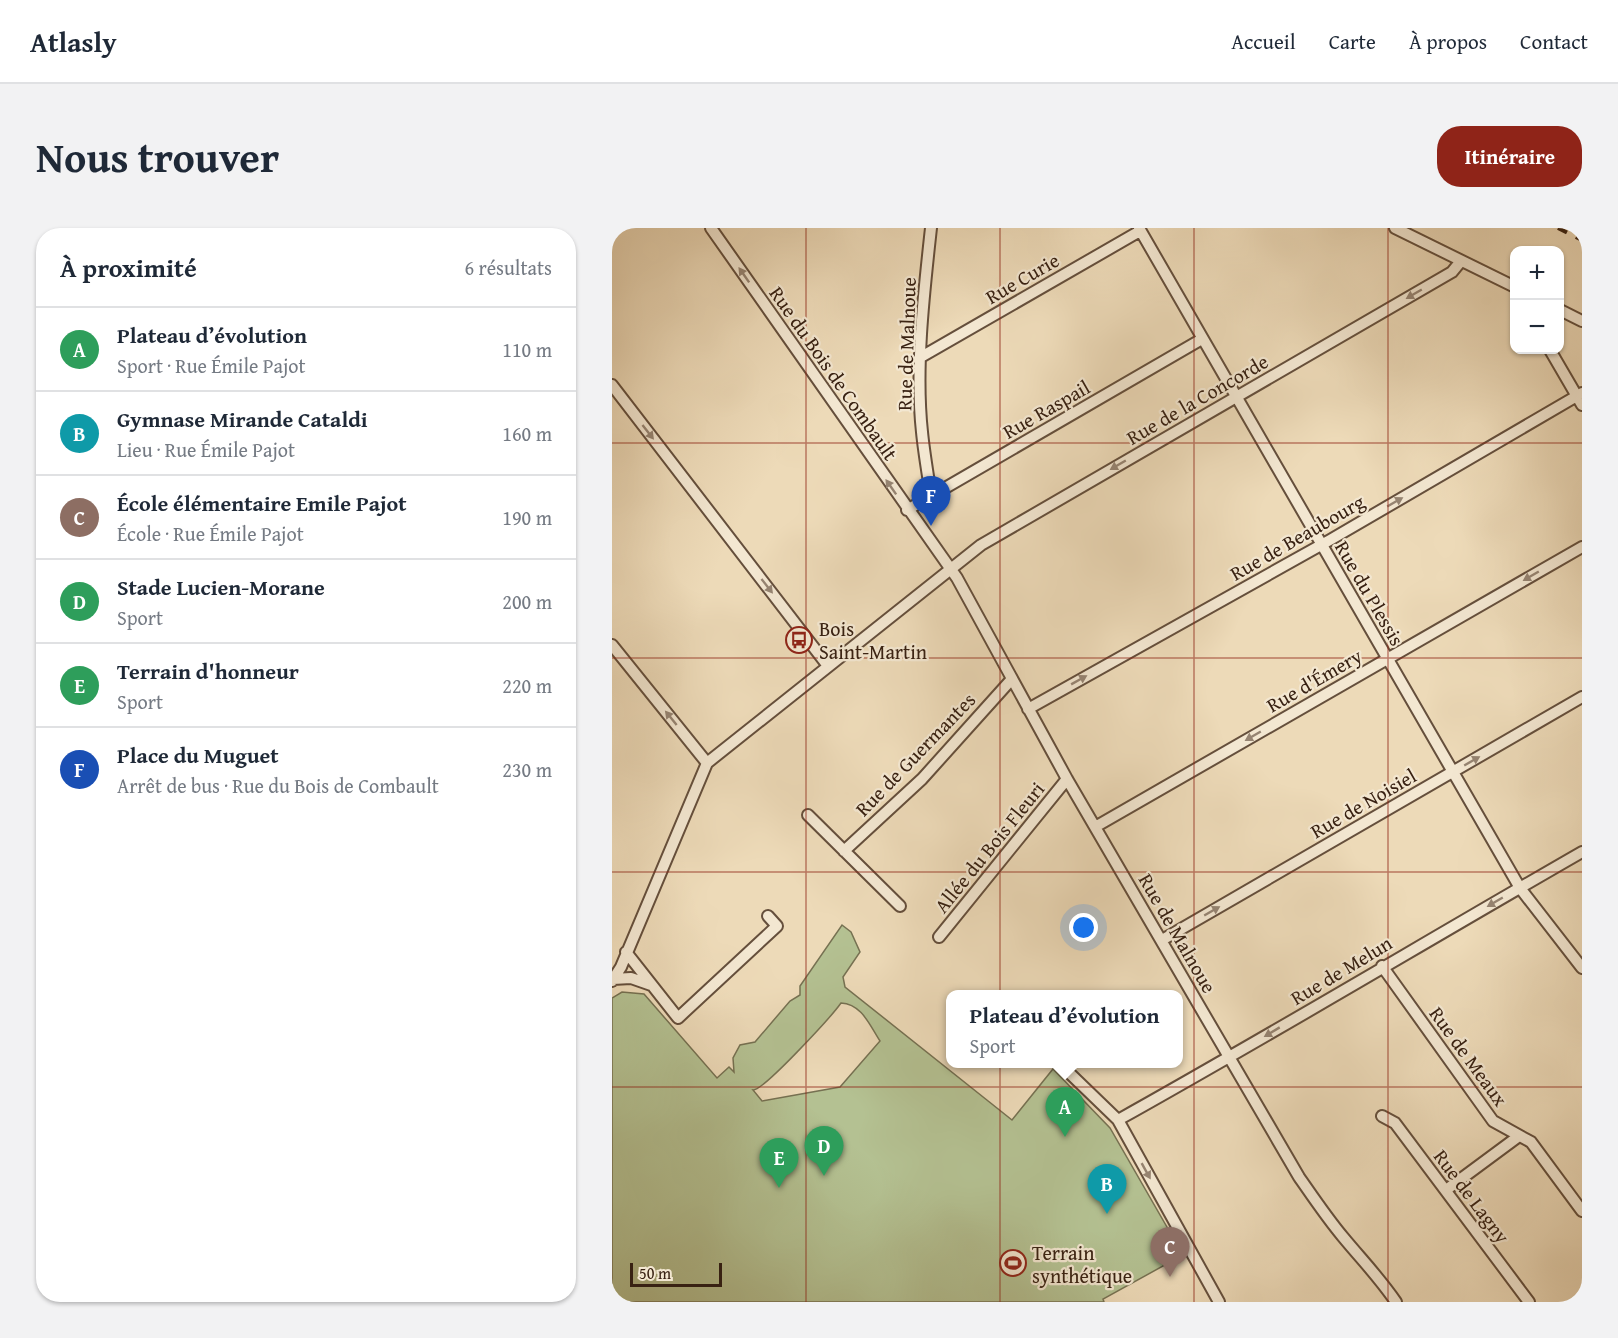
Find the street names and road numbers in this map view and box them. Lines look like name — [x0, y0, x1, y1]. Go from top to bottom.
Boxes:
street label: Rue Curie — [980, 245, 1064, 311]
street label: Rue de Malnoue — [889, 277, 923, 411]
street label: Rue du Bois de Combault — [763, 280, 905, 466]
street label: Rue de la Concorde — [1121, 347, 1273, 451]
street label: Rue Raspail — [997, 372, 1095, 446]
street label: Rue de Beaubourg — [1224, 487, 1370, 587]
street label: Rue du Plessis — [1328, 535, 1412, 651]
street label: Rue d'Émery — [1261, 641, 1367, 719]
street label: Rue de Guermantes — [848, 686, 982, 822]
street label: Rue de Noisiel — [1305, 761, 1422, 845]
street label: Allée du Bois Fleuri — [927, 775, 1051, 919]
street label: Rue de Malnoue — [1132, 868, 1224, 998]
street label: Rue de Melun — [1285, 928, 1397, 1012]
street label: Rue de Meaux — [1423, 1000, 1516, 1112]
street label: Rue de Lagny — [1427, 1143, 1517, 1249]

